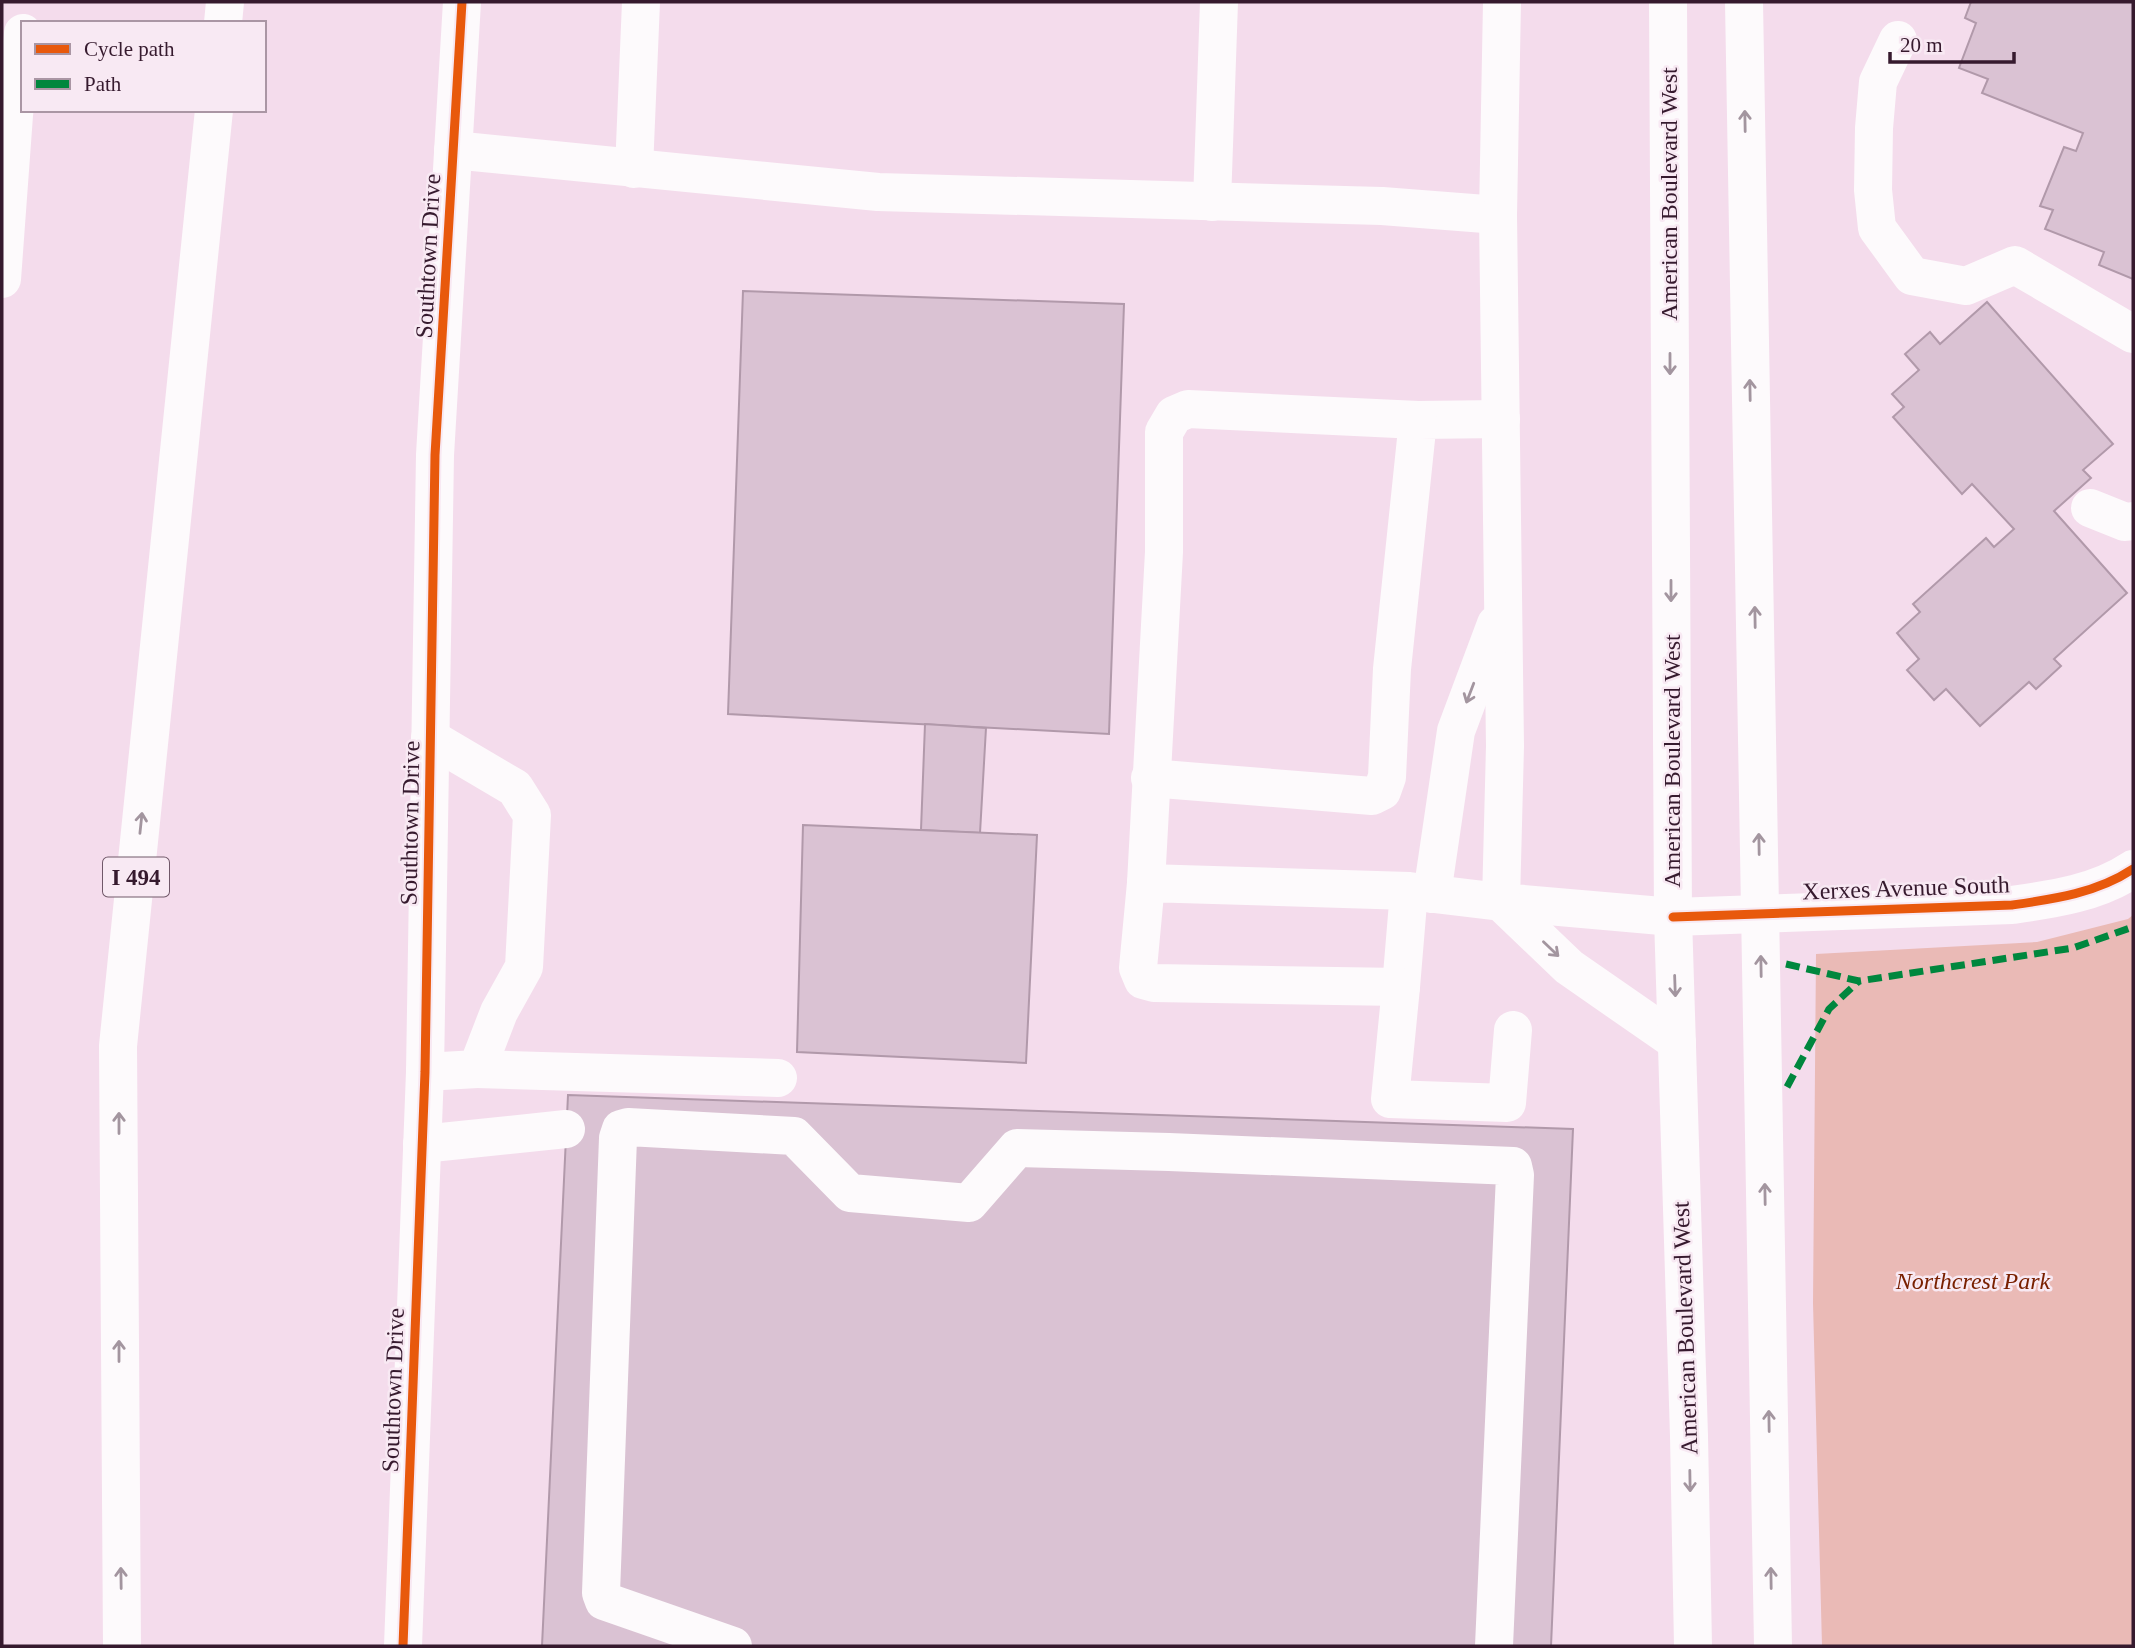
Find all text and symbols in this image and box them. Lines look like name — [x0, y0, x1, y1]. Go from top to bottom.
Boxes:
legend — [21, 21, 266, 112]
scale bar — [1890, 21, 2014, 65]
text: 20 m — [1900, 33, 1943, 57]
text: Cycle path — [84, 37, 175, 61]
street label: American Boulevard West — [1656, 67, 1682, 321]
text: Path — [84, 72, 122, 96]
one-way arrow — [1738, 110, 1752, 133]
street label: Southtown Drive — [411, 173, 445, 339]
one-way arrow — [1663, 352, 1677, 375]
one-way arrow — [1744, 378, 1757, 401]
one-way arrow — [1664, 580, 1678, 603]
one-way arrow — [1748, 606, 1761, 629]
street label: American Boulevard West — [1659, 634, 1685, 888]
one-way arrow — [1463, 681, 1476, 703]
street label: Southtown Drive — [396, 740, 424, 906]
one-way arrow — [135, 812, 148, 835]
one-way arrow — [1752, 833, 1766, 856]
road number: I 494 — [103, 858, 169, 897]
street label: Xerxes Avenue South — [1802, 871, 2010, 905]
one-way arrow — [1541, 940, 1559, 957]
one-way arrow — [1754, 955, 1768, 978]
one-way arrow — [1668, 974, 1681, 997]
one-way arrow — [112, 1112, 126, 1135]
one-way arrow — [1758, 1182, 1772, 1205]
street label: American Boulevard West — [1668, 1201, 1702, 1455]
park label: Northcrest Park — [1895, 1268, 2051, 1294]
street label: Southtown Drive — [377, 1307, 409, 1473]
one-way arrow — [112, 1339, 126, 1362]
one-way arrow — [1762, 1410, 1776, 1433]
one-way arrow — [1683, 1469, 1696, 1492]
one-way arrow — [114, 1567, 128, 1590]
one-way arrow — [1765, 1567, 1778, 1590]

